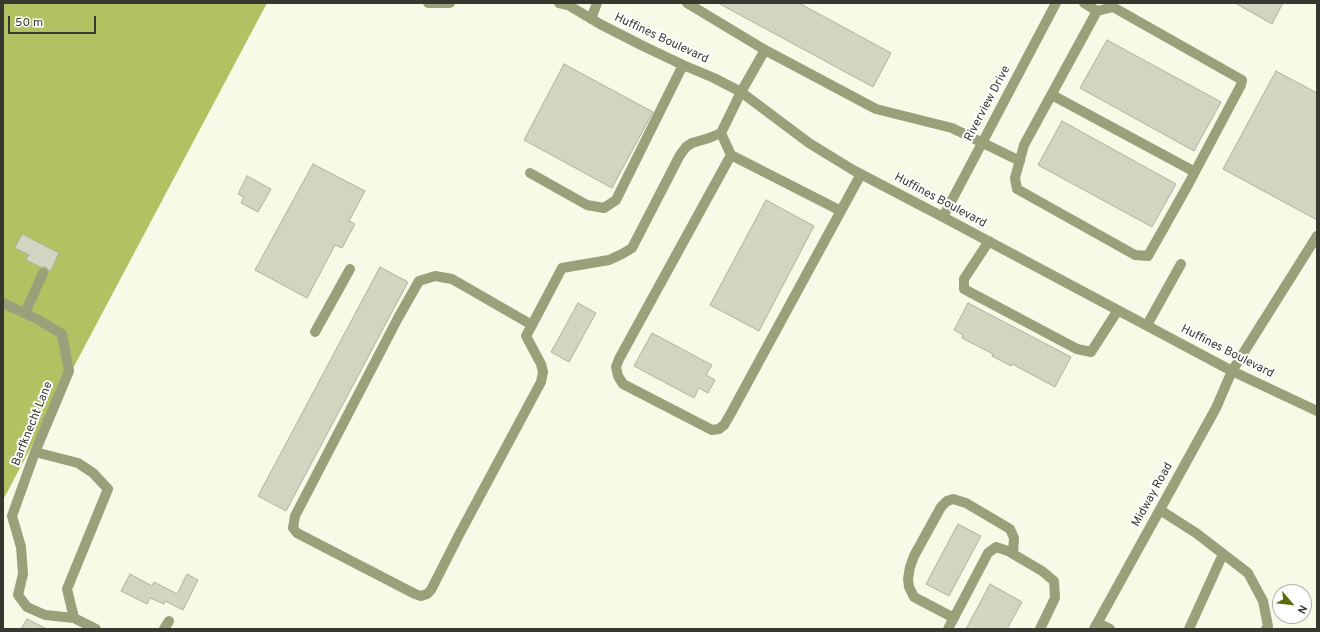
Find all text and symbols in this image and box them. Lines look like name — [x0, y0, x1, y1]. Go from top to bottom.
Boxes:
scale bar — [10, 8, 98, 34]
street label: Huffines Boulevard — [612, 11, 710, 67]
text: 50 m — [15, 15, 43, 31]
street label: Riverview Drive — [962, 64, 1014, 144]
street label: Huffines Boulevard — [891, 171, 989, 231]
street label: Huffines Boulevard — [1178, 322, 1276, 382]
street label: Barfknecht Lane — [10, 380, 56, 468]
street label: Midway Road — [1129, 460, 1177, 530]
north arrow — [1272, 584, 1312, 624]
text: N — [1294, 602, 1310, 616]

